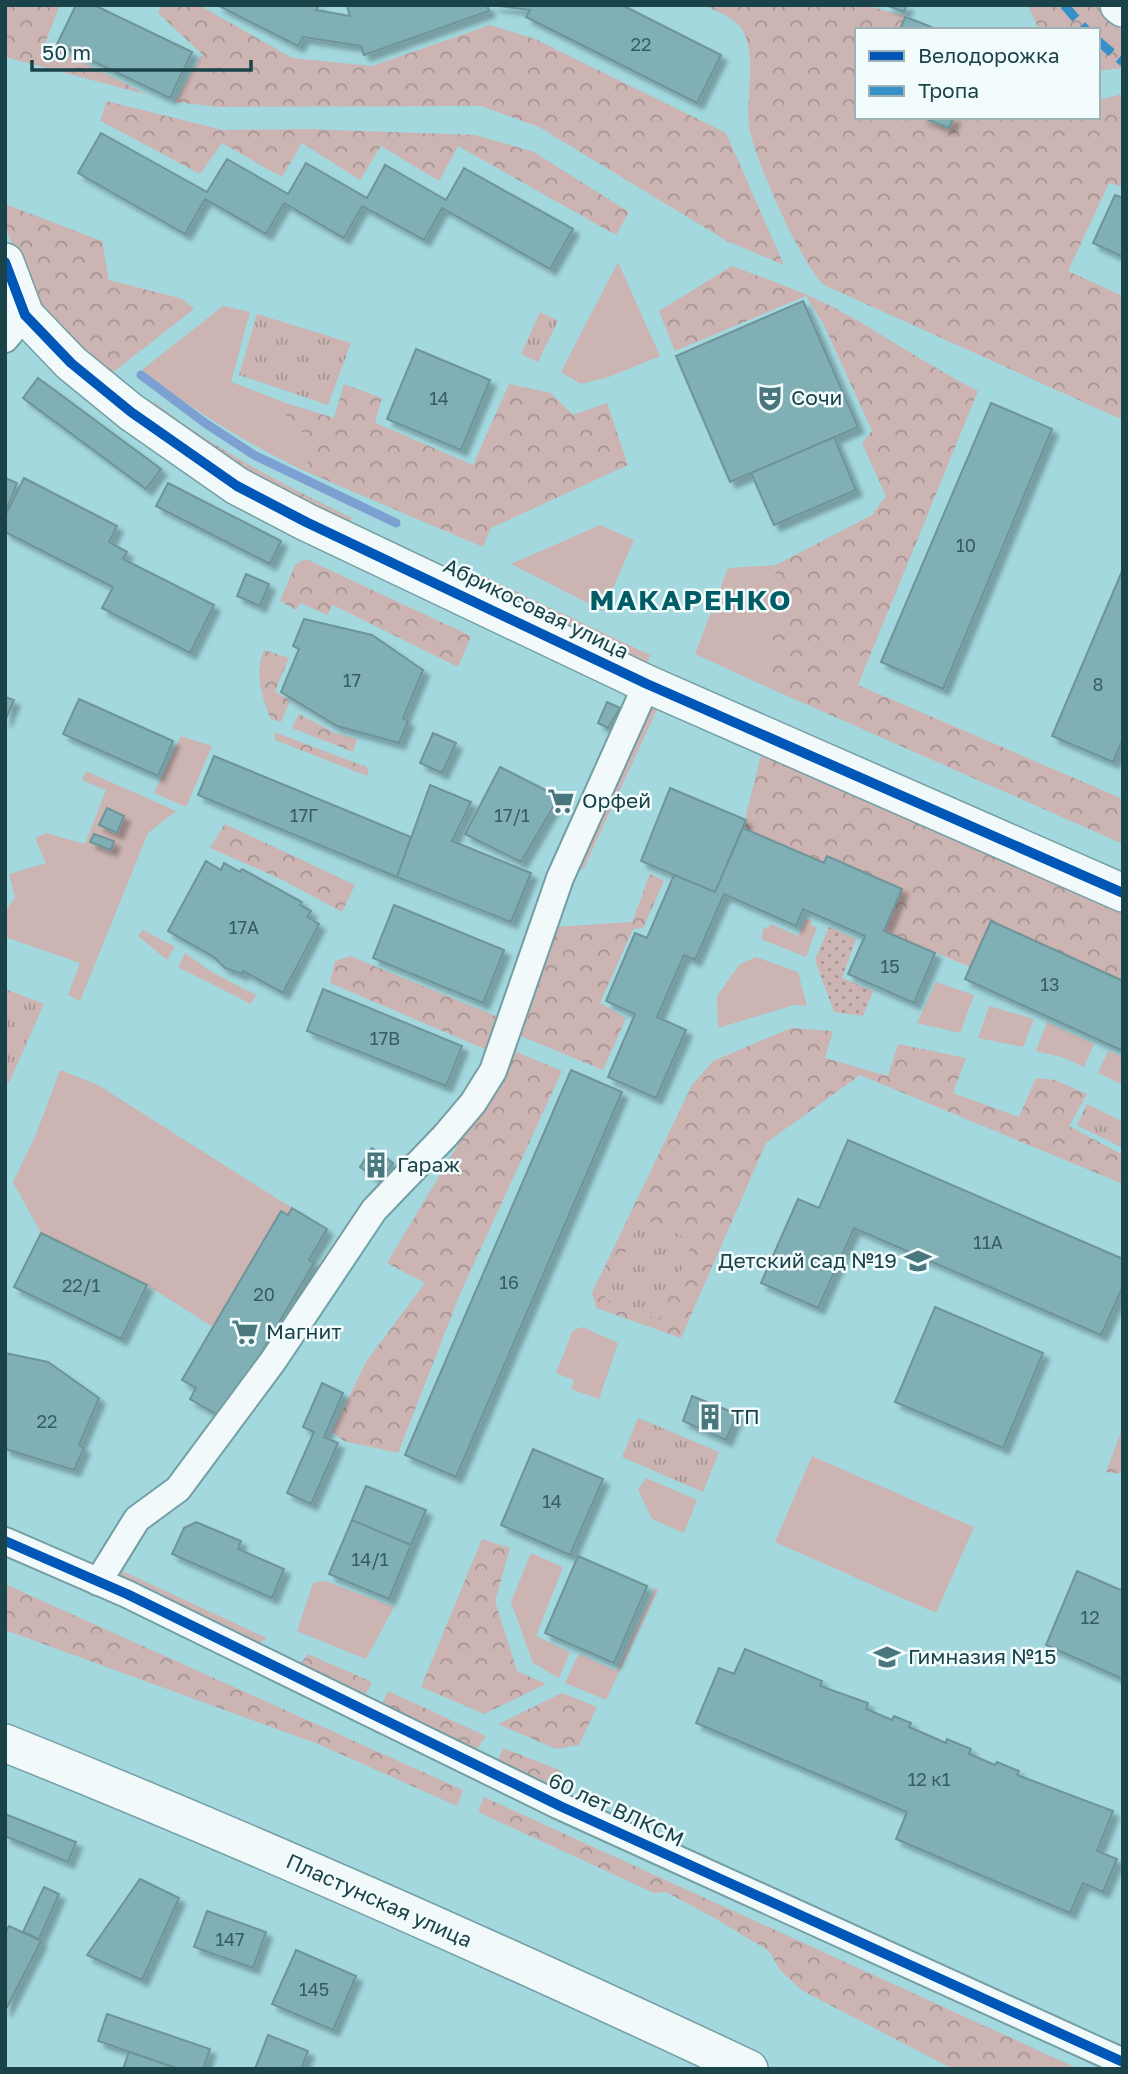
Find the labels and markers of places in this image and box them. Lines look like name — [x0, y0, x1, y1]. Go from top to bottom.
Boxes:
theatre icon: Сочи — [755, 383, 785, 413]
place label: Сочи — [791, 384, 842, 410]
supermarket icon: Орфей — [546, 786, 576, 816]
place label: Орфей — [582, 787, 651, 813]
building icon: Гараж — [361, 1150, 391, 1180]
place label: Гараж — [397, 1151, 460, 1177]
school or university icon: Детский сад №19 — [903, 1246, 933, 1276]
place label: Детский сад №19 — [718, 1247, 897, 1273]
supermarket icon: Магнит — [230, 1317, 260, 1347]
place label: Магнит — [266, 1318, 342, 1344]
building icon: ТП — [695, 1402, 725, 1432]
place label: ТП — [731, 1403, 760, 1429]
school or university icon: Гимназия №15 — [872, 1642, 902, 1672]
place label: Гимназия №15 — [908, 1643, 1056, 1669]

